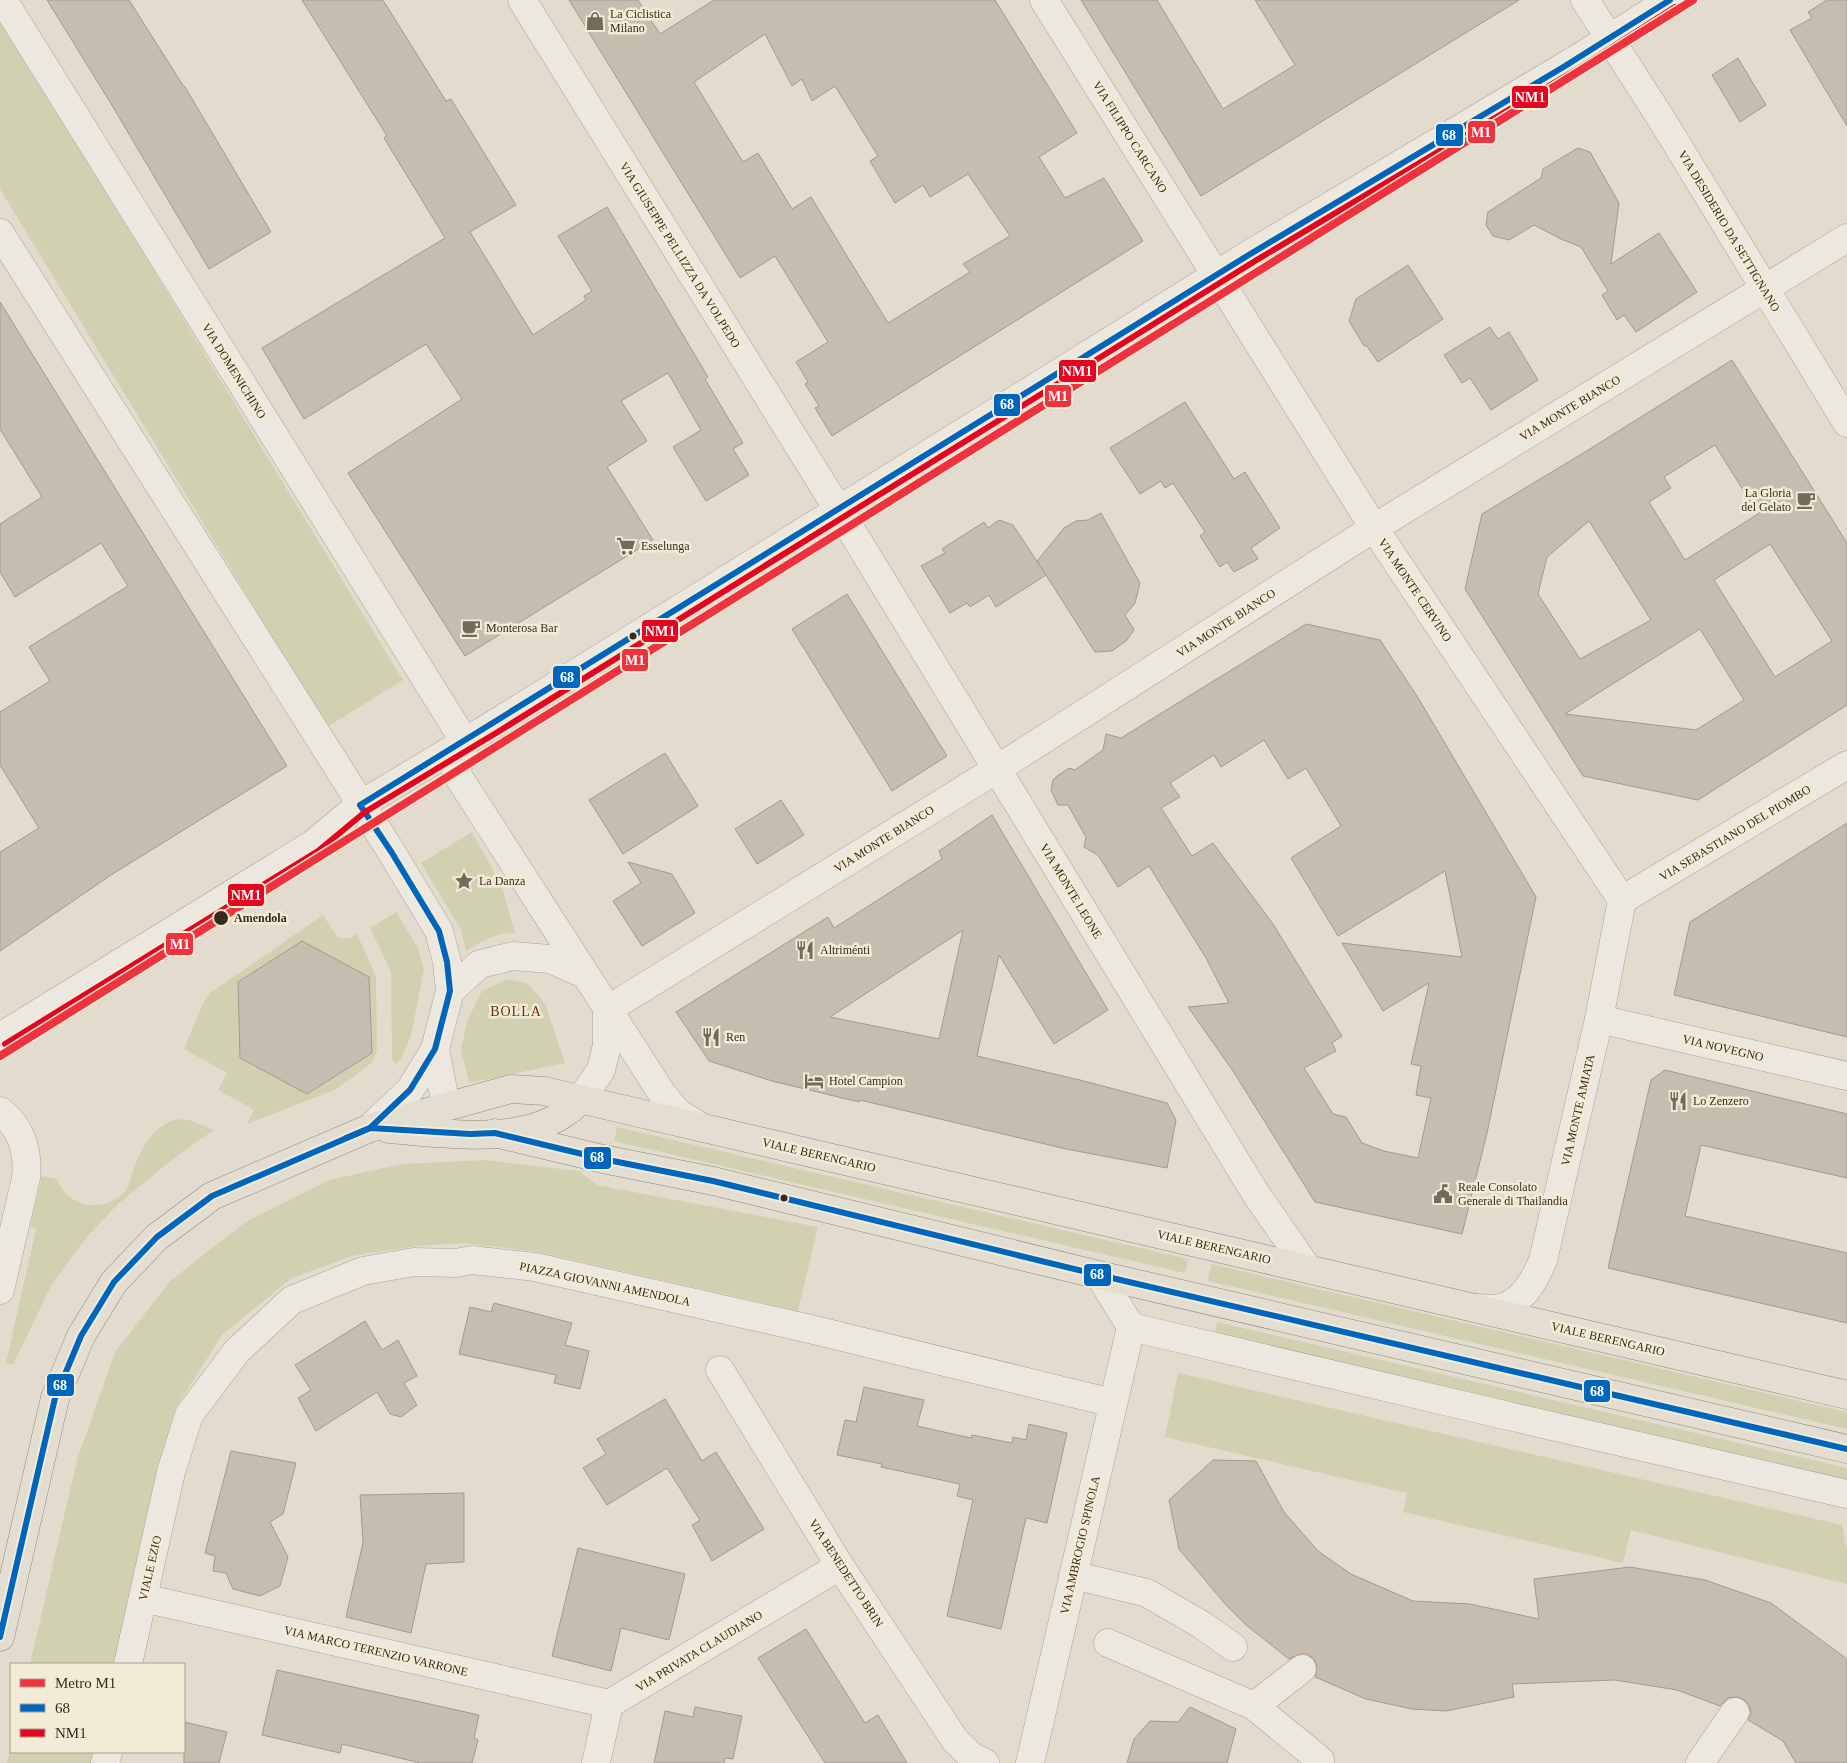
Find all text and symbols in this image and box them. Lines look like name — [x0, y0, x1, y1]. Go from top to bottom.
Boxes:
place label: La Ciclistica Milano — [610, 7, 672, 35]
shop icon: La Ciclistica Milano — [584, 10, 606, 32]
street label: VIA FILIPPO CARCANO — [1090, 78, 1170, 196]
line badge: NM1 — [1511, 85, 1549, 109]
text: NM1 — [1515, 90, 1545, 105]
line badge: M1 — [1467, 120, 1496, 144]
line badge: 68 — [1435, 123, 1464, 147]
text: M1 — [1471, 125, 1491, 140]
text: 68 — [1442, 128, 1456, 143]
street label: VIA DESIDERIO DA SETTIGNANO — [1675, 148, 1783, 314]
street label: VIA GIUSEPPE PELLIZZA DA VOLPEDO — [617, 160, 743, 351]
street label: VIA DOMENICHINO — [199, 321, 269, 421]
line badge: NM1 — [1058, 359, 1097, 383]
text: NM1 — [1062, 364, 1092, 379]
street label: VIA MONTE BIANCO — [1517, 372, 1623, 444]
line badge: M1 — [1044, 384, 1072, 408]
text: M1 — [1048, 389, 1068, 404]
line badge: 68 — [993, 393, 1021, 417]
text: 68 — [1000, 397, 1014, 412]
place label: La Gloria del Gelato — [1741, 486, 1792, 514]
cafe icon: La Gloria del Gelato — [1795, 489, 1817, 511]
supermarket icon: Esselunga — [615, 535, 637, 557]
street label: VIA MONTE CERVINO — [1375, 536, 1455, 645]
place label: Esselunga — [641, 539, 690, 553]
street label: VIA MONTE BIANCO — [1174, 586, 1278, 660]
cafe icon: Monterosa Bar — [460, 617, 482, 639]
line badge: NM1 — [641, 619, 679, 643]
place label: Monterosa Bar — [486, 621, 558, 635]
text: NM1 — [645, 624, 675, 639]
unlabelled marker — [628, 631, 638, 641]
line badge: M1 — [621, 648, 649, 672]
text: M1 — [625, 653, 645, 668]
line badge: 68 — [552, 665, 581, 689]
text: 68 — [560, 670, 574, 685]
street label: VIA SEBASTIANO DEL PIOMBO — [1657, 782, 1813, 884]
street label: VIA MONTE BIANCO — [831, 802, 937, 875]
street label: VIA MONTE LEONE — [1037, 841, 1105, 941]
place icon: La Danza — [453, 870, 475, 892]
place label: La Danza — [479, 874, 526, 888]
line badge: NM1 — [227, 883, 265, 907]
text: NM1 — [231, 888, 261, 903]
marker: Amendola — [212, 909, 230, 927]
place label: Amendola — [234, 911, 287, 925]
line badge: M1 — [165, 932, 194, 956]
text: M1 — [170, 937, 190, 952]
restaurant icon: Altriménti — [794, 939, 816, 961]
place label: Altriménti — [820, 943, 871, 957]
district label: BOLLA — [490, 1004, 542, 1019]
restaurant icon: Ren — [700, 1026, 722, 1048]
place label: Ren — [726, 1030, 745, 1044]
street label: VIA NOVEGNO — [1681, 1032, 1765, 1064]
street label: VIA MONTE AMIATA — [1558, 1052, 1598, 1167]
hotel icon: Hotel Campion — [803, 1070, 825, 1092]
place label: Hotel Campion — [829, 1074, 903, 1088]
restaurant icon: Lo Zenzero — [1667, 1090, 1689, 1112]
place label: Lo Zenzero — [1693, 1094, 1749, 1108]
street label: VIALE BERENGARIO — [761, 1135, 878, 1175]
line badge: 68 — [583, 1146, 612, 1170]
text: 68 — [590, 1150, 604, 1165]
place label: Reale Consolato Generale di Thailandia — [1458, 1180, 1568, 1208]
public building icon: Reale Consolato Generale di Thailandia — [1432, 1183, 1454, 1205]
unlabelled marker — [779, 1193, 789, 1203]
street label: VIALE BERENGARIO — [1156, 1227, 1273, 1267]
street label: PIAZZA GIOVANNI AMENDOLA — [518, 1259, 692, 1309]
line badge: 68 — [1083, 1263, 1112, 1287]
text: 68 — [1090, 1267, 1104, 1282]
street label: VIALE BERENGARIO — [1550, 1319, 1667, 1359]
line badge: 68 — [46, 1373, 75, 1397]
text: 68 — [53, 1378, 67, 1393]
line badge: 68 — [1583, 1379, 1611, 1403]
text: 68 — [1590, 1384, 1604, 1399]
street label: VIA AMBROGIO SPINOLA — [1057, 1474, 1103, 1616]
street label: VIA BENEDETTO BRIN — [806, 1516, 886, 1630]
street label: VIALE EZIO — [136, 1534, 164, 1602]
street label: VIA PRIVATA CLAUDIANO — [633, 1607, 765, 1694]
street label: VIA MARCO TERENZIO VARRONE — [283, 1623, 469, 1679]
legend — [10, 1663, 185, 1753]
text: Metro M1 — [55, 1675, 116, 1691]
text: 68 — [55, 1700, 70, 1716]
text: NM1 — [55, 1725, 87, 1741]

